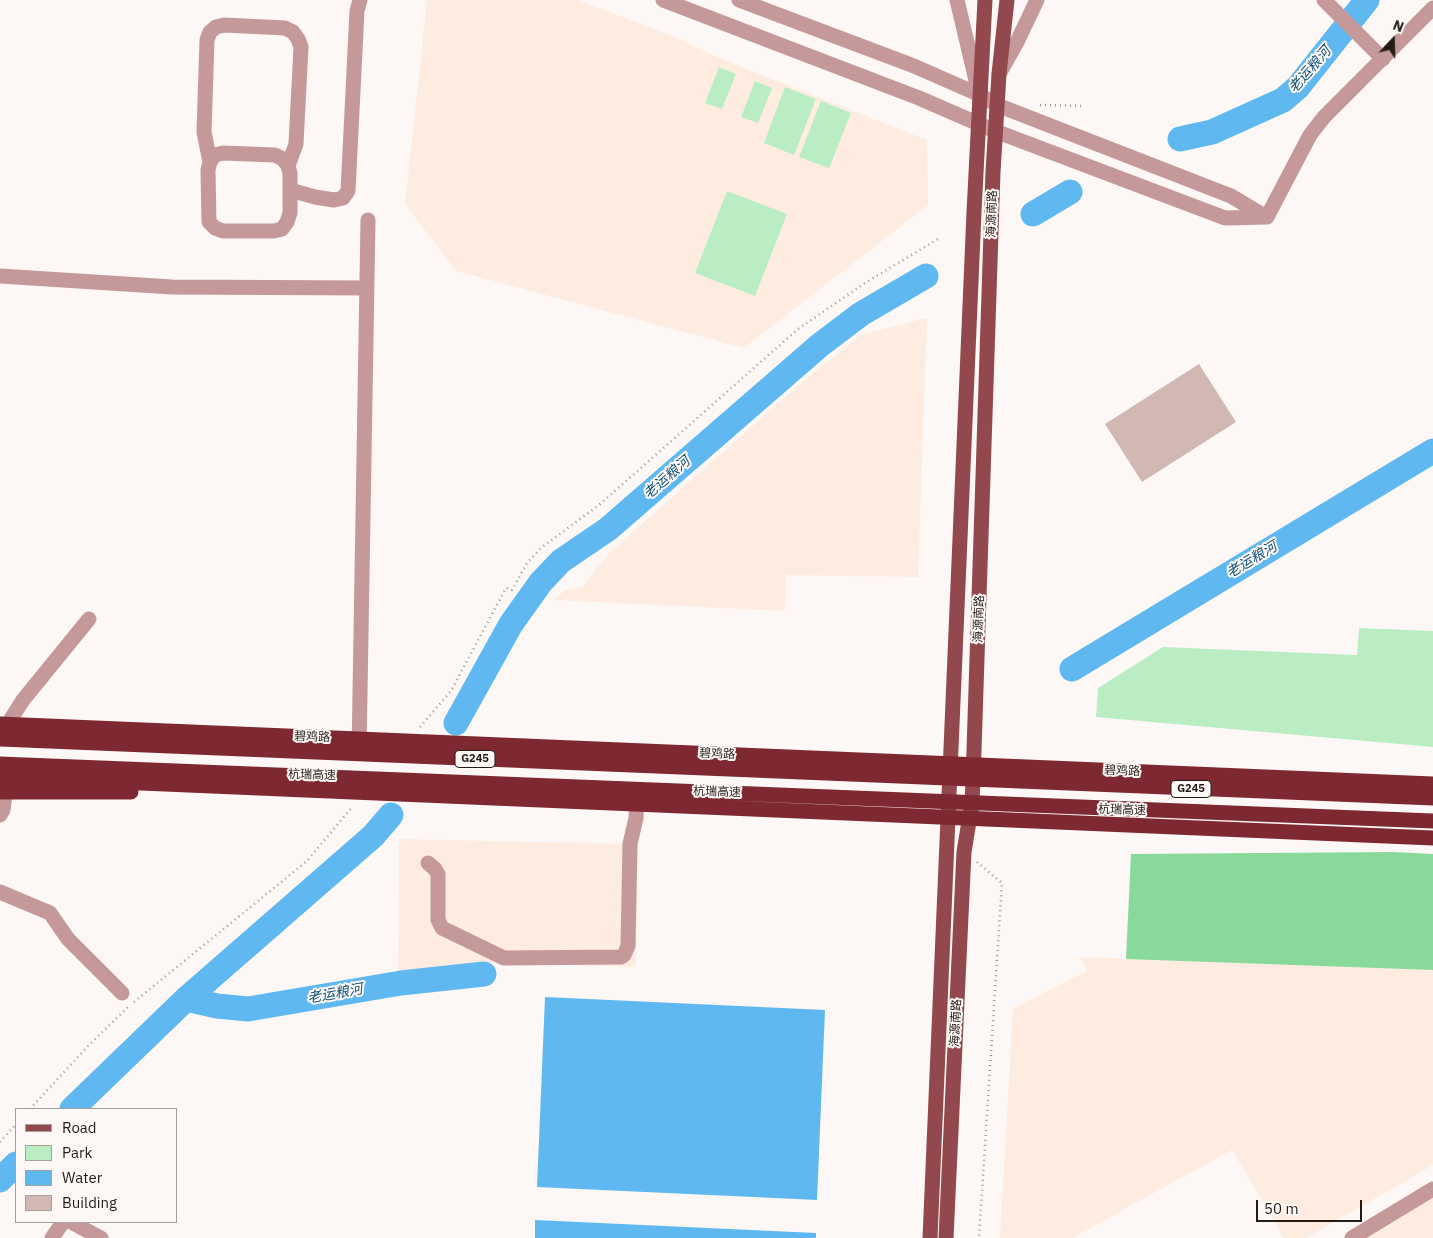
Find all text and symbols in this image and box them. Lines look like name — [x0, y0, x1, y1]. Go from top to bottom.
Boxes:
north arrow — [1368, 15, 1418, 65]
text: N — [1390, 16, 1406, 36]
water label: 老运粮河 — [1285, 43, 1335, 97]
street label: 海源南路 — [984, 190, 1000, 238]
water label: 老运粮河 — [640, 453, 694, 503]
water label: 老运粮河 — [1224, 538, 1280, 582]
street label: 海源南路 — [971, 595, 987, 643]
street label: 碧鸡路 — [294, 729, 330, 745]
street label: 碧鸡路 — [699, 746, 735, 762]
road number: G245 — [455, 751, 495, 768]
street label: 碧鸡路 — [1104, 763, 1140, 779]
street label: 杭瑞高速 — [288, 767, 336, 783]
road number: G245 — [1171, 781, 1211, 798]
street label: 杭瑞高速 — [693, 784, 741, 800]
street label: 杭瑞高速 — [1098, 802, 1146, 818]
water label: 老运粮河 — [306, 981, 364, 1007]
street label: 海源南路 — [948, 999, 964, 1047]
legend — [15, 1108, 178, 1223]
text: Road — [62, 1118, 97, 1137]
text: Park — [62, 1143, 92, 1162]
text: Water — [62, 1168, 102, 1187]
scale bar — [1258, 1190, 1364, 1222]
text: Building — [62, 1193, 117, 1212]
text: 50 m — [1264, 1199, 1299, 1218]

